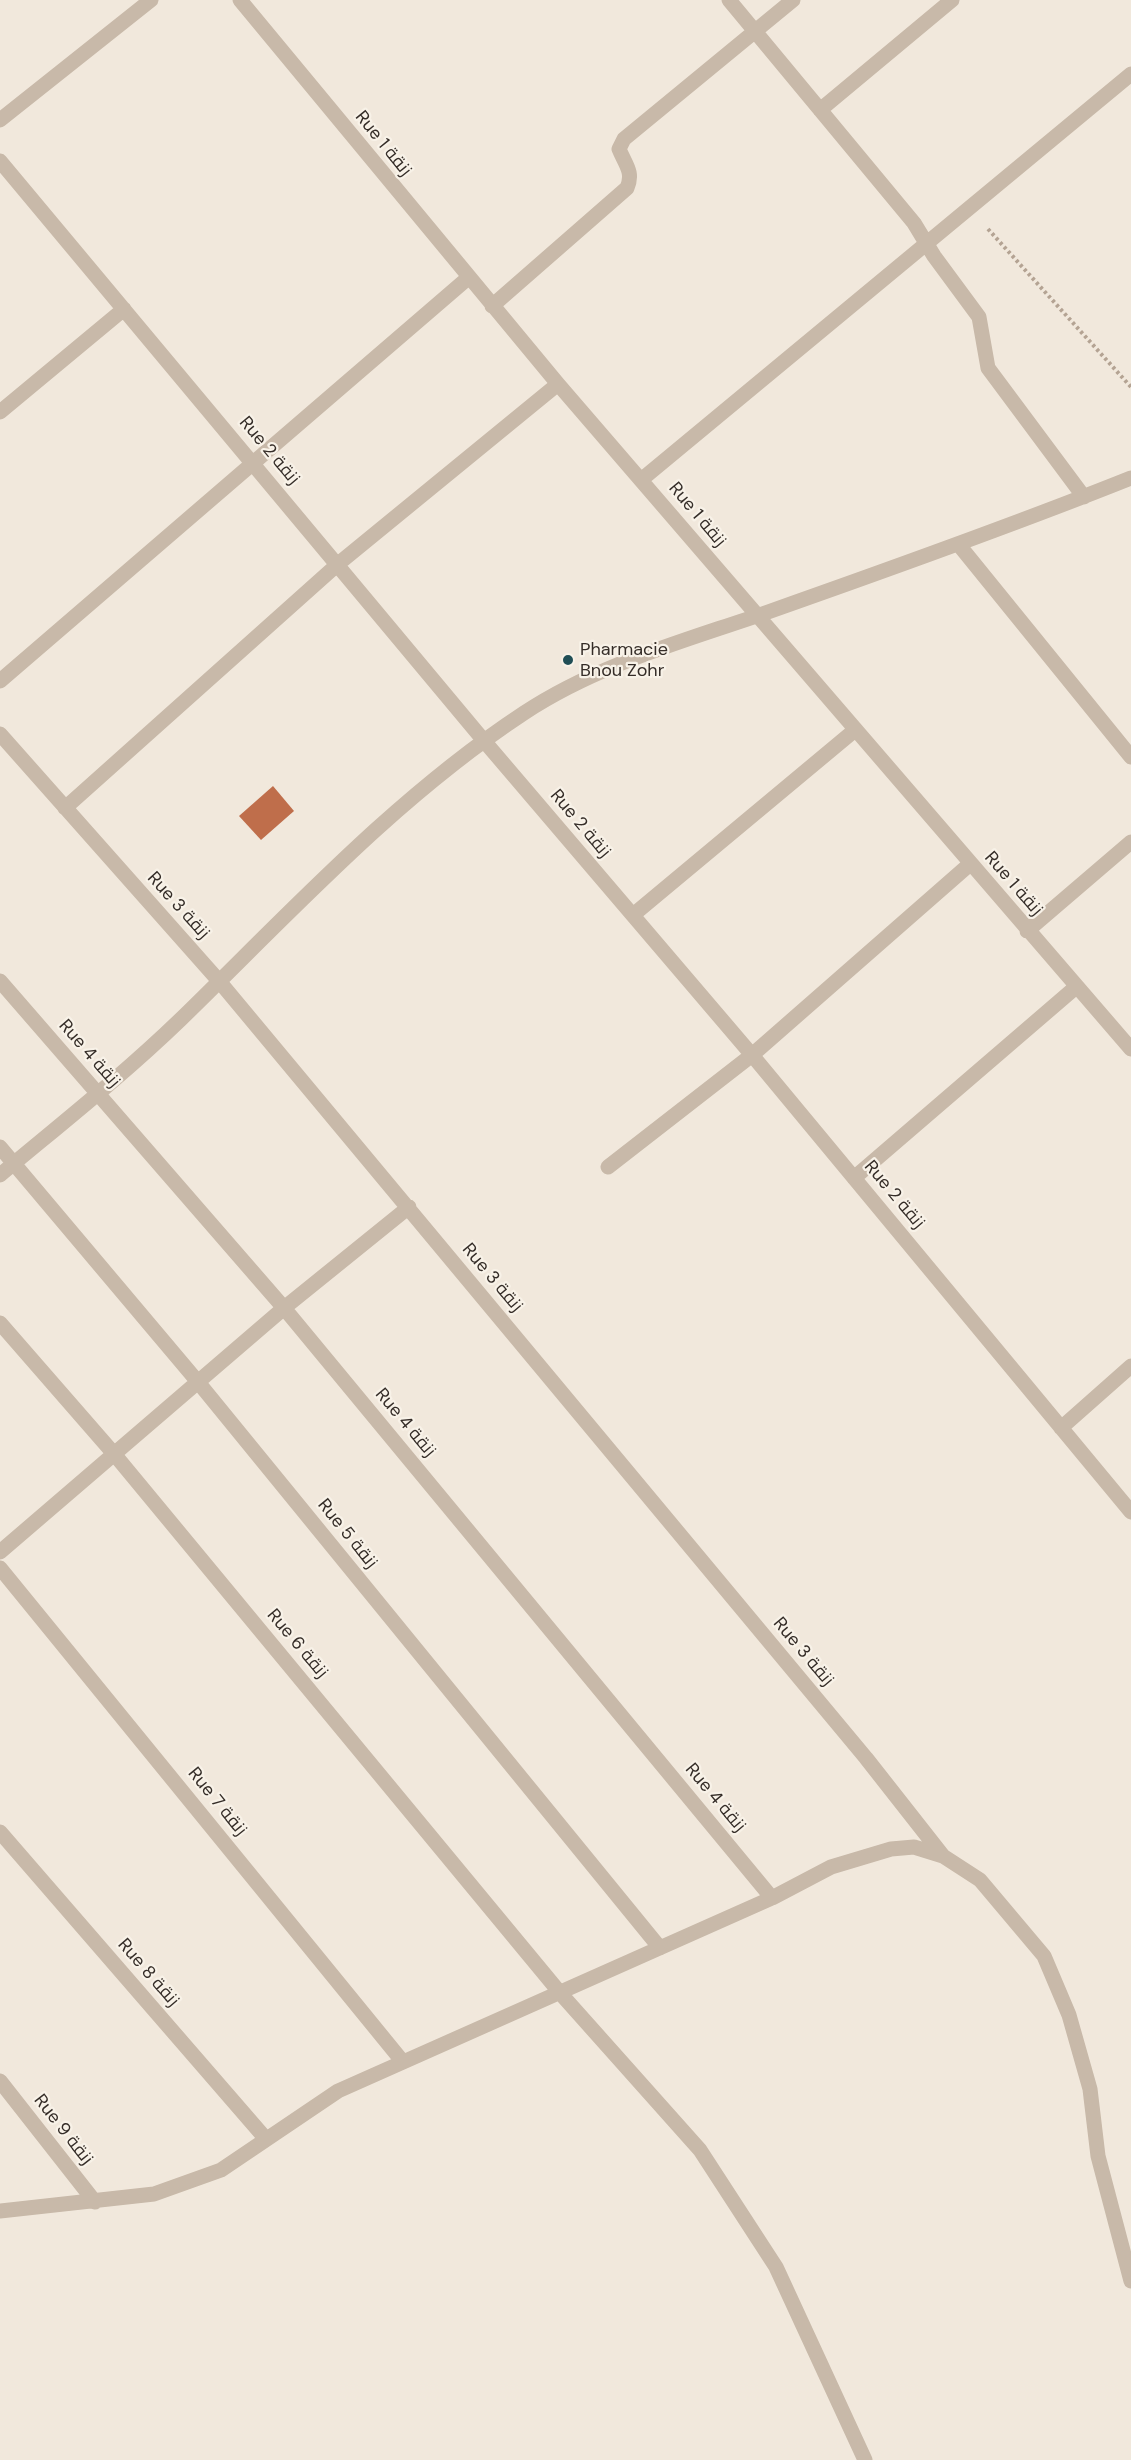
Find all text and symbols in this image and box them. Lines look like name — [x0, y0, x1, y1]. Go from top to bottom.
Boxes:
street label: Rue 1 زنقة — [350, 107, 416, 181]
street label: Rue 2 زنقة — [234, 412, 304, 490]
street label: Rue 1 زنقة — [664, 478, 730, 552]
place label: Pharmacie Bnou Zohr — [580, 639, 668, 682]
marker: Pharmacie Bnou Zohr — [561, 653, 575, 667]
street label: Rue 2 زنقة — [545, 785, 615, 863]
street label: Rue 1 زنقة — [979, 848, 1047, 920]
street label: Rue 3 زنقة — [142, 868, 214, 944]
street label: Rue 4 زنقة — [54, 1016, 124, 1092]
street label: Rue 2 زنقة — [859, 1156, 929, 1234]
street label: Rue 3 زنقة — [457, 1239, 527, 1317]
street label: Rue 4 زنقة — [370, 1384, 440, 1462]
street label: Rue 5 زنقة — [312, 1495, 382, 1573]
street label: Rue 6 زنقة — [262, 1605, 332, 1683]
street label: Rue 3 زنقة — [768, 1613, 838, 1691]
street label: Rue 4 زنقة — [680, 1759, 750, 1837]
street label: Rue 7 زنقة — [183, 1763, 251, 1841]
street label: Rue 8 زنقة — [113, 1935, 183, 2011]
street label: Rue 9 زنقة — [29, 2090, 97, 2170]

